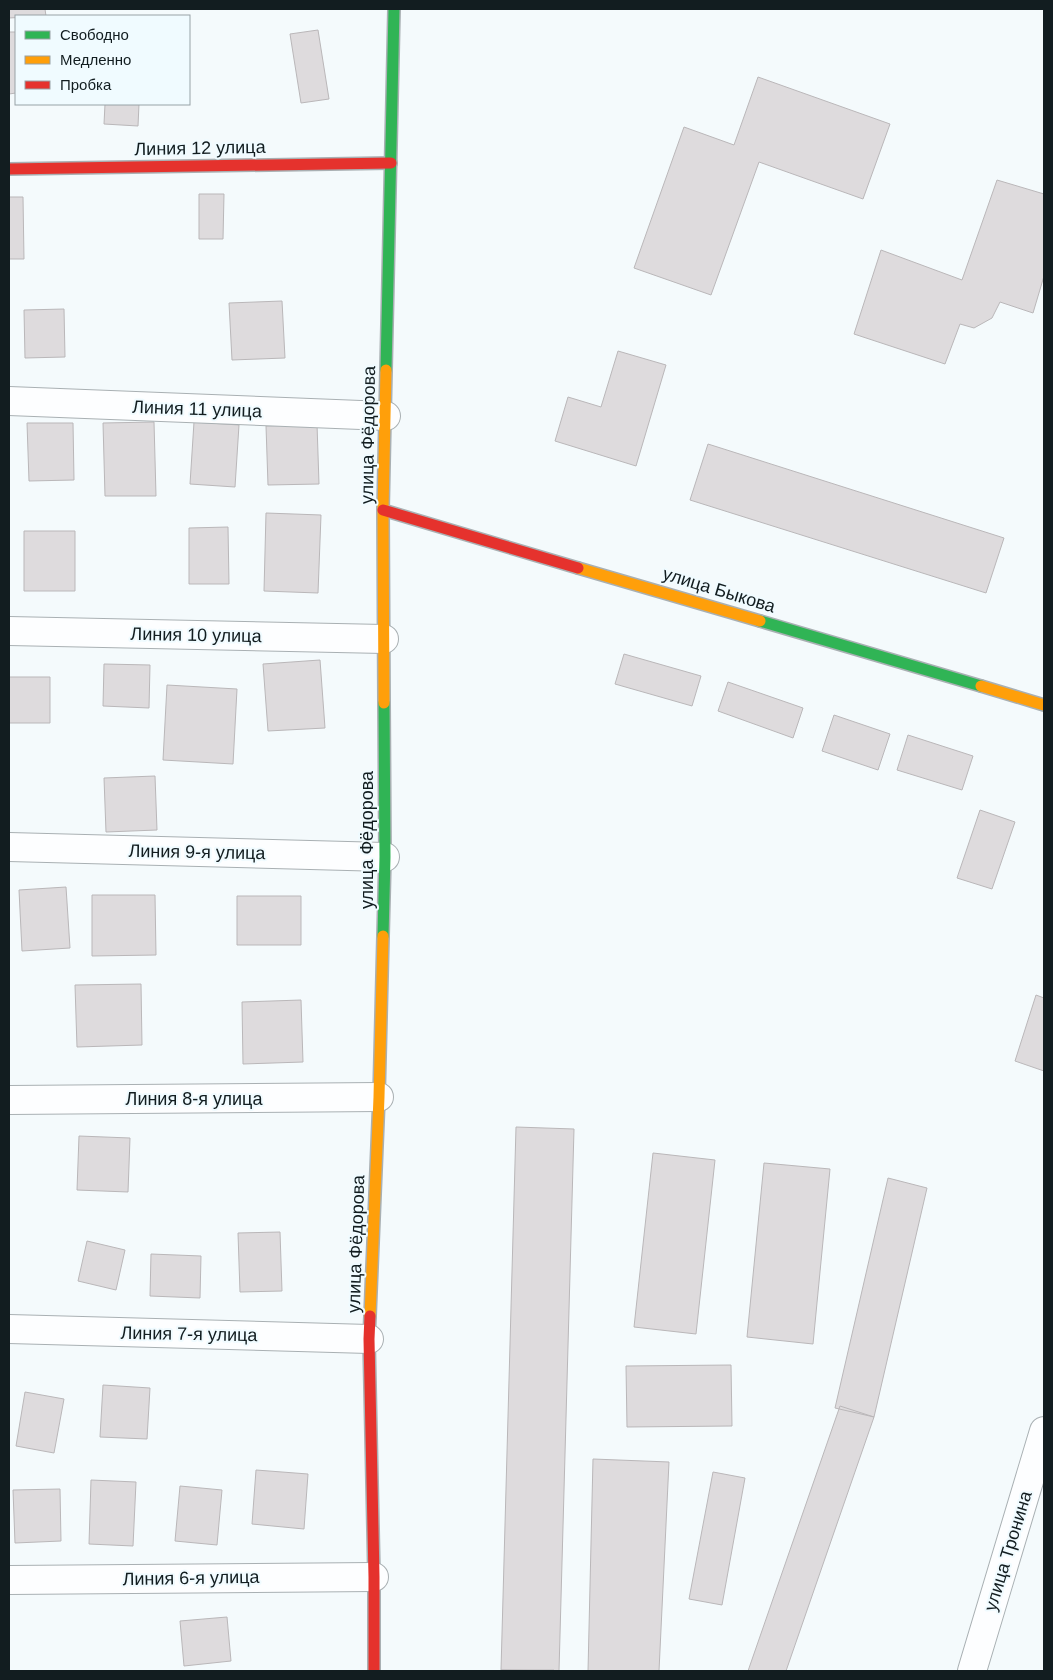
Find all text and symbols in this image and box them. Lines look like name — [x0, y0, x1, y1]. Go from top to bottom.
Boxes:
legend — [15, 15, 190, 105]
text: Свободно — [60, 26, 129, 43]
text: Медленно — [60, 51, 131, 68]
text: Пробка — [60, 76, 112, 93]
street label: Линия 12 улица — [134, 137, 267, 159]
street label: улица Фёдорова — [357, 365, 379, 504]
street label: Линия 11 улица — [132, 397, 263, 421]
street label: улица Быкова — [660, 563, 779, 617]
street label: Линия 10 улица — [130, 624, 263, 646]
street label: улица Фёдорова — [357, 770, 377, 909]
street label: Линия 9-я улица — [128, 841, 267, 863]
street label: Линия 8-я улица — [126, 1089, 263, 1109]
street label: улица Фёдорова — [344, 1174, 368, 1313]
street label: Линия 7-я улица — [120, 1323, 259, 1345]
street label: улица Тронина — [980, 1488, 1036, 1613]
street label: Линия 6-я улица — [122, 1567, 261, 1589]

